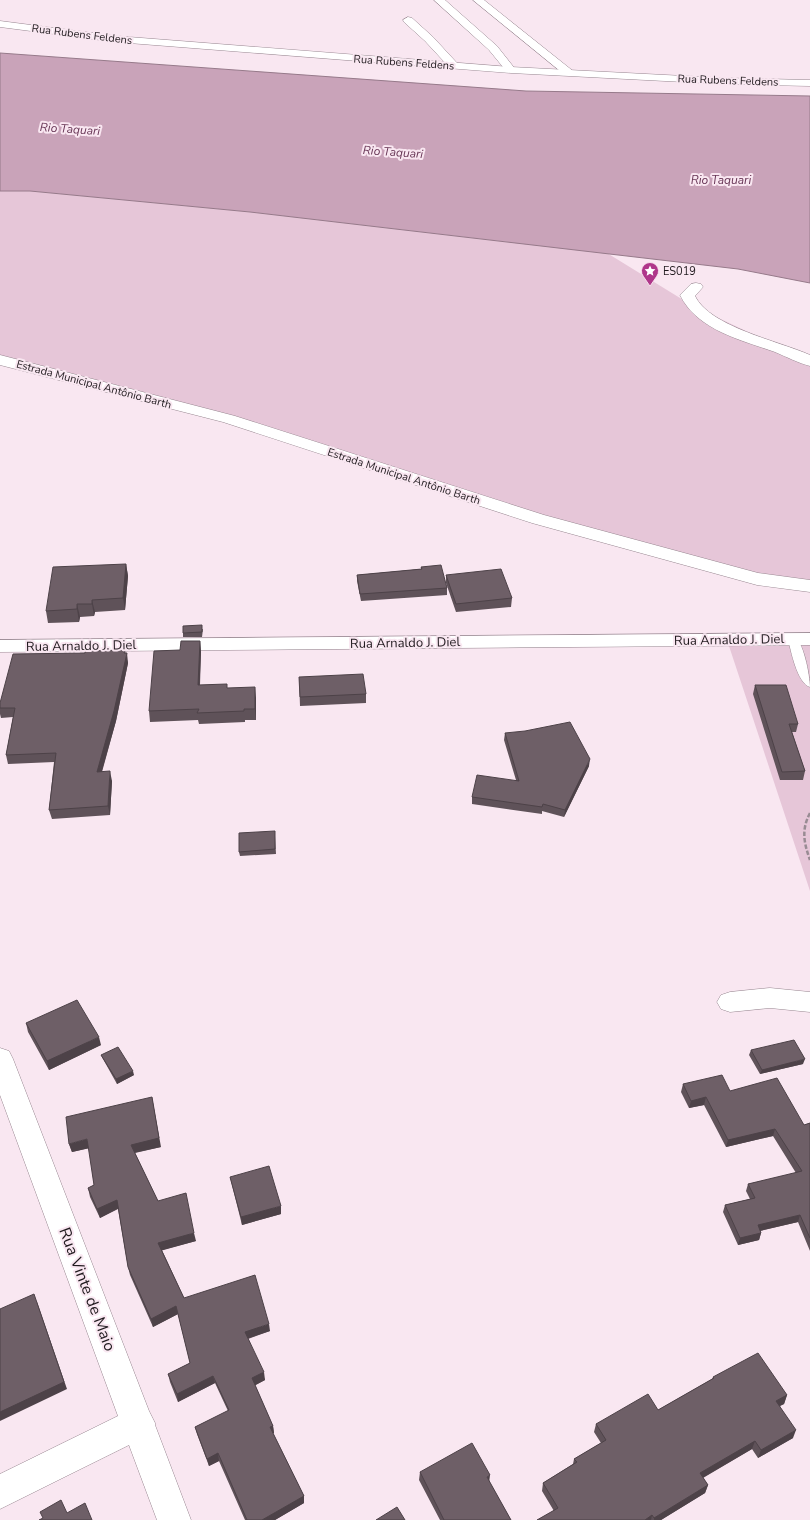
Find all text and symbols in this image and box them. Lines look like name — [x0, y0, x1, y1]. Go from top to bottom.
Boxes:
street label: Rua Rubens Feldens — [31, 21, 133, 48]
street label: Rua Rubens Feldens — [353, 51, 455, 74]
street label: Rua Rubens Feldens — [677, 71, 779, 90]
water label: Rio Taquari — [39, 119, 101, 139]
water label: Rio Taquari — [362, 142, 424, 162]
water label: Rio Taquari — [691, 172, 751, 188]
place icon: ES019 — [640, 261, 660, 286]
place label: ES019 — [663, 264, 696, 279]
street label: Estrada Municipal Antônio Barth — [15, 357, 173, 412]
street label: Estrada Municipal Antônio Barth — [325, 445, 482, 508]
street label: Rua Arnaldo J. Diel — [674, 630, 784, 650]
street label: Rua Arnaldo J. Diel — [350, 633, 460, 653]
street label: Rua Arnaldo J. Diel — [26, 636, 136, 656]
street label: Rua Vinte de Maio — [53, 1224, 121, 1355]

